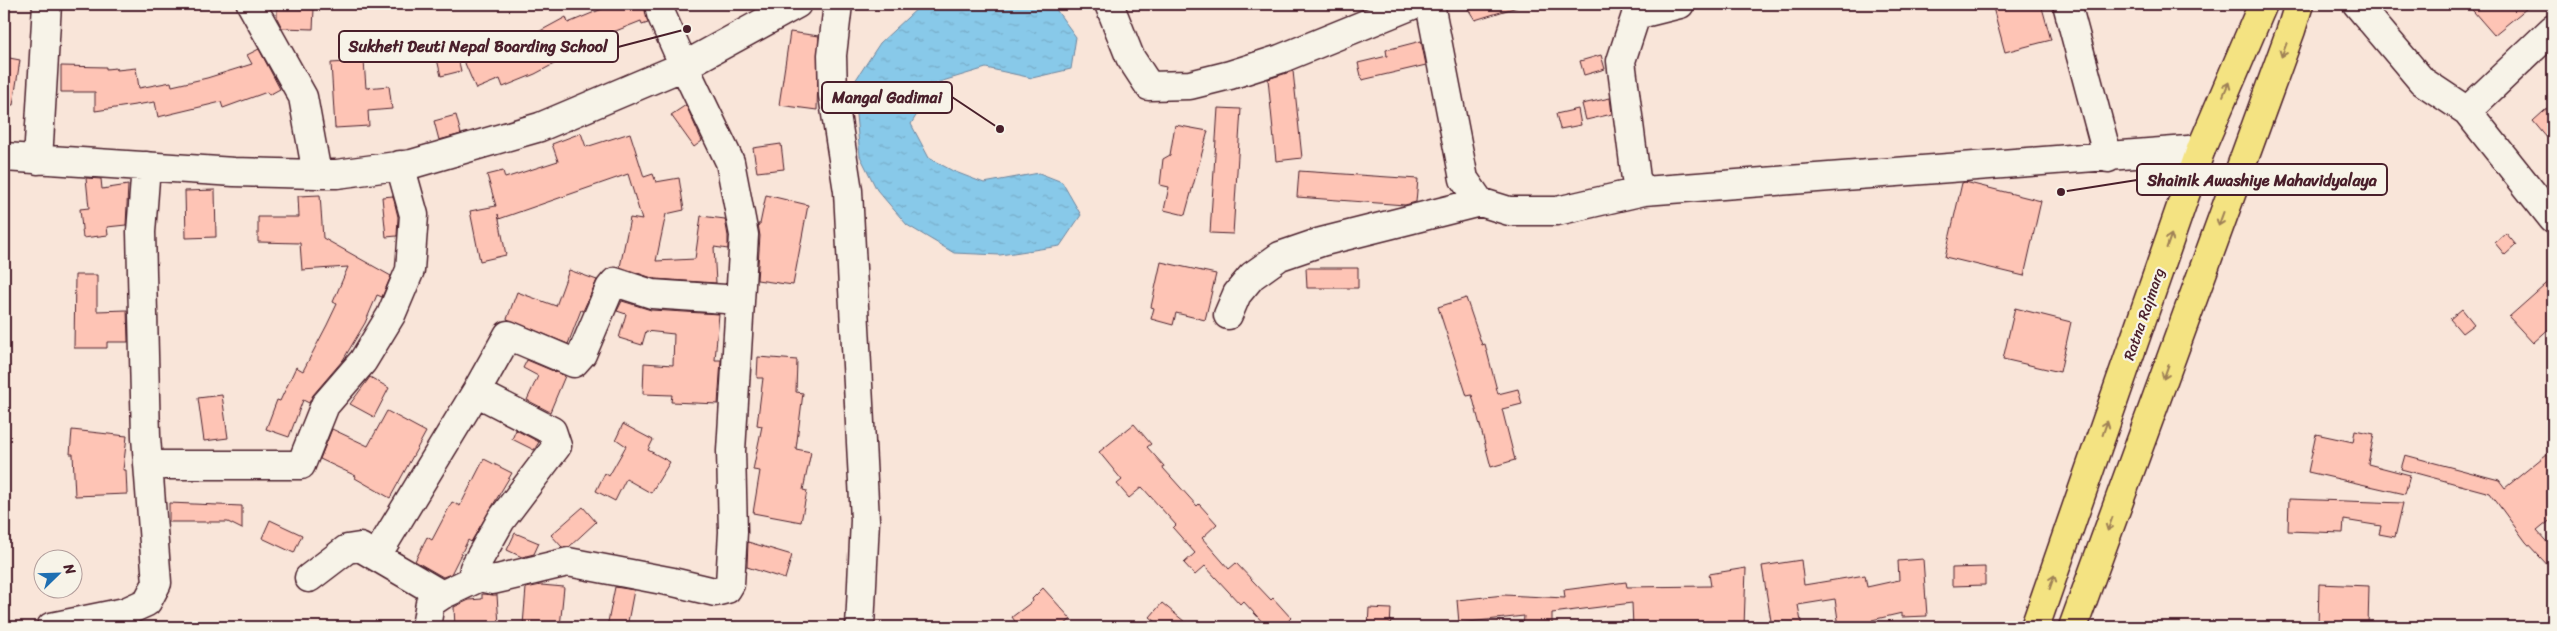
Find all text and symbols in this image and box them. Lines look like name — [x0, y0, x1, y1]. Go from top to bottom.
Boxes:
callout: Sukheti Deuti Nepal Boarding School — [339, 31, 618, 62]
text: Sukheti Deuti Nepal Boarding School — [347, 32, 609, 61]
one-way arrow — [2279, 42, 2288, 57]
callout: Mangal Gadimai — [822, 82, 952, 113]
one-way arrow — [2222, 82, 2232, 97]
text: Mangal Gadimai — [831, 83, 943, 112]
callout: Shainik Awashiye Mahavidyalaya — [2137, 164, 2387, 195]
text: Shainik Awashiye Mahavidyalaya — [2146, 166, 2378, 195]
one-way arrow — [2216, 211, 2225, 226]
one-way arrow — [2165, 234, 2174, 249]
street label: Ratna Rajmarg — [2116, 264, 2172, 364]
one-way arrow — [2161, 363, 2170, 379]
one-way arrow — [2101, 421, 2110, 436]
one-way arrow — [2105, 516, 2114, 532]
north arrow — [32, 548, 82, 598]
text: N — [56, 559, 83, 579]
one-way arrow — [2048, 574, 2057, 590]

